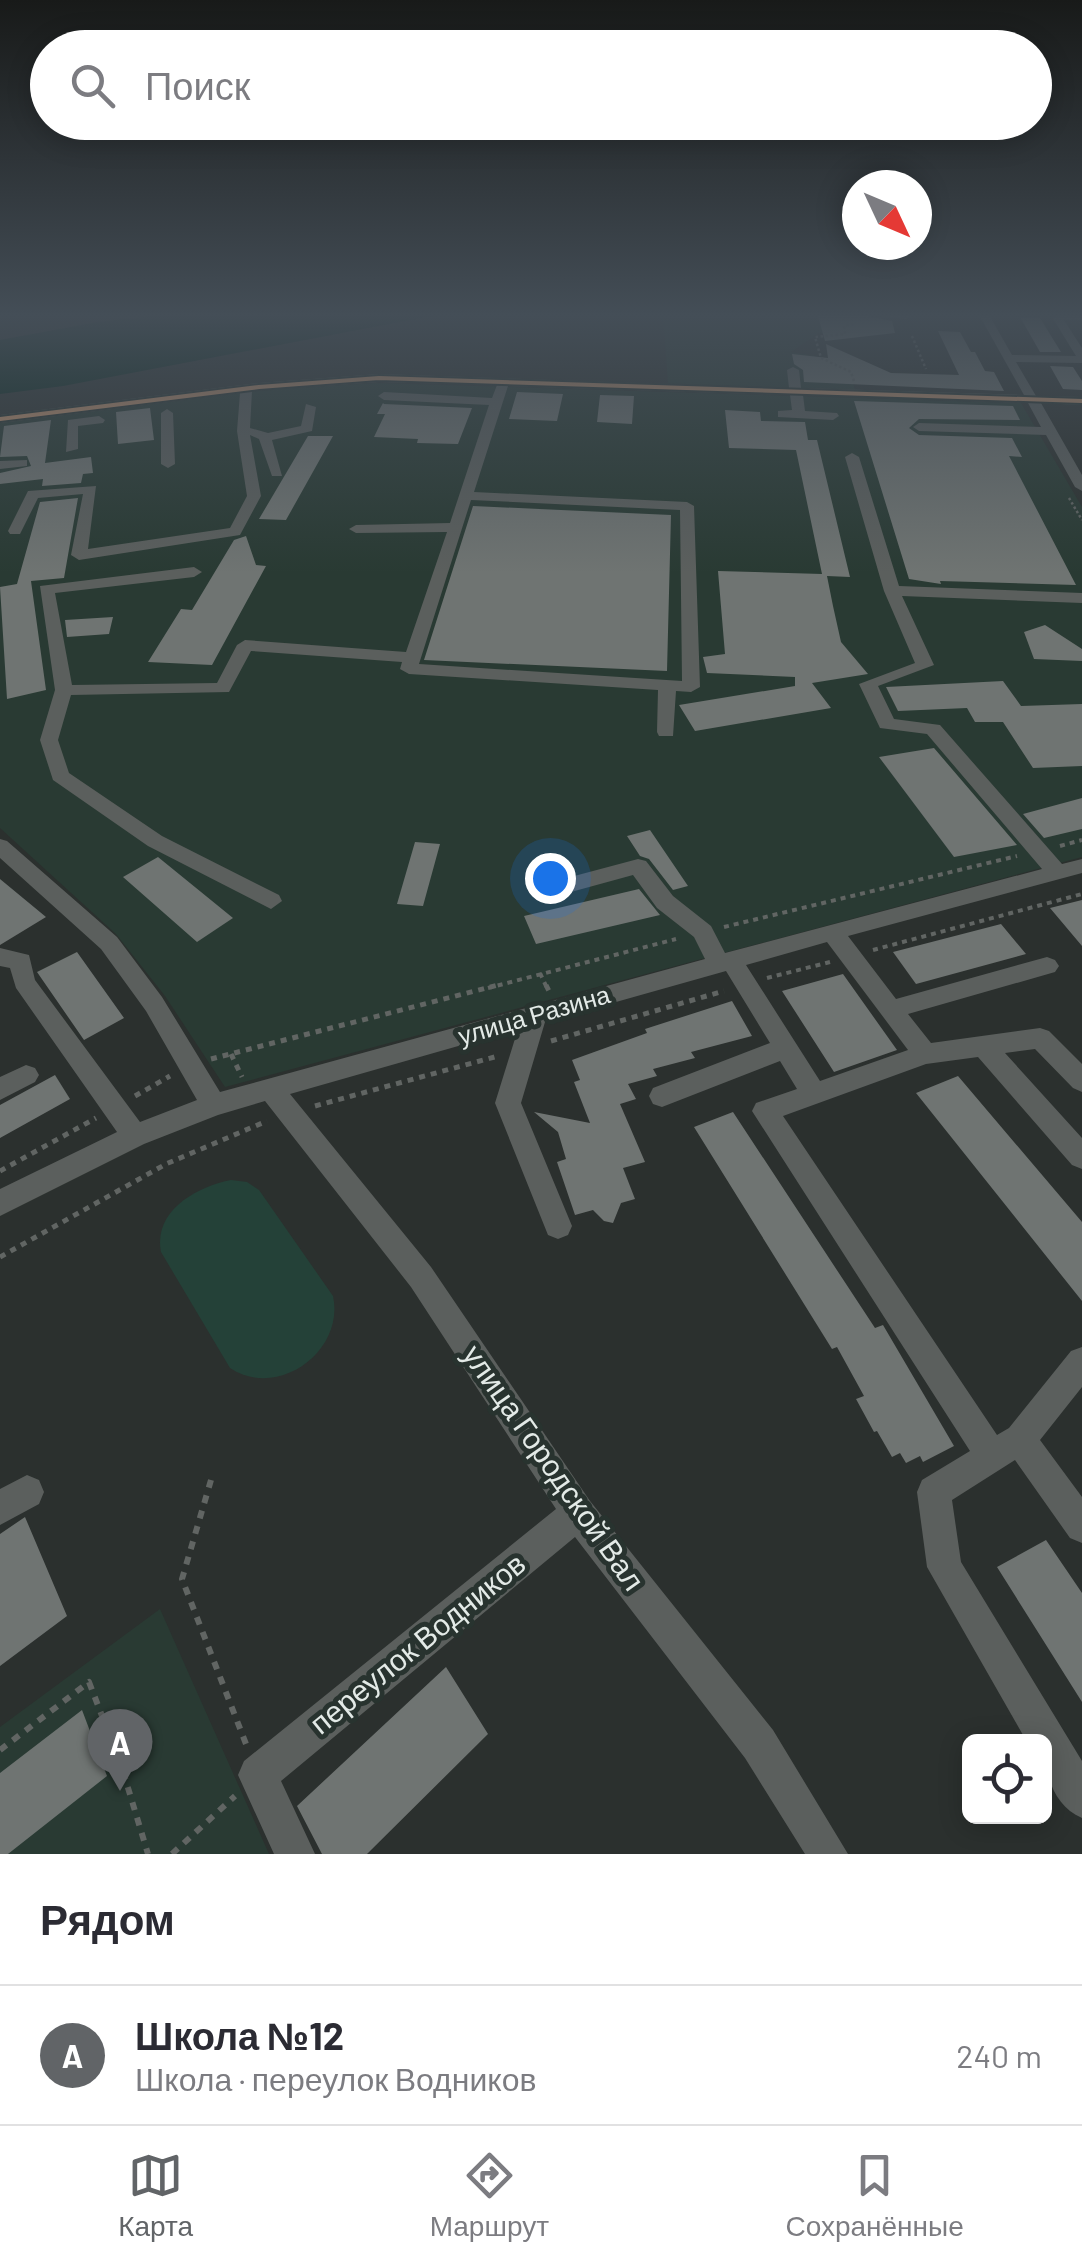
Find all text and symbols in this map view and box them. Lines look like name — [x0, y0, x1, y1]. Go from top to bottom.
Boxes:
search box — [30, 30, 1052, 140]
icon: search — [65, 58, 120, 113]
text: Поиск — [145, 62, 250, 108]
north arrow — [842, 170, 932, 260]
your location — [525, 853, 576, 904]
street label: улица Разина — [454, 978, 613, 1050]
street label: улица Городской Вал — [456, 1337, 653, 1597]
street label: переулок Водников — [302, 1544, 532, 1740]
pin: A — [88, 1708, 152, 1791]
map controls — [962, 1734, 1052, 1824]
button: locate — [962, 1734, 1052, 1824]
text: Рядом — [40, 1893, 175, 1943]
text: Школа №12 — [135, 2012, 344, 2058]
text: A — [62, 2036, 83, 2074]
text: 240 m — [956, 2036, 1042, 2074]
text: Школа · переулок Водников — [135, 2059, 536, 2097]
tab: Карта — [118, 2148, 193, 2243]
tab: Маршрут — [430, 2148, 549, 2243]
tab: Сохранённые — [785, 2148, 964, 2243]

